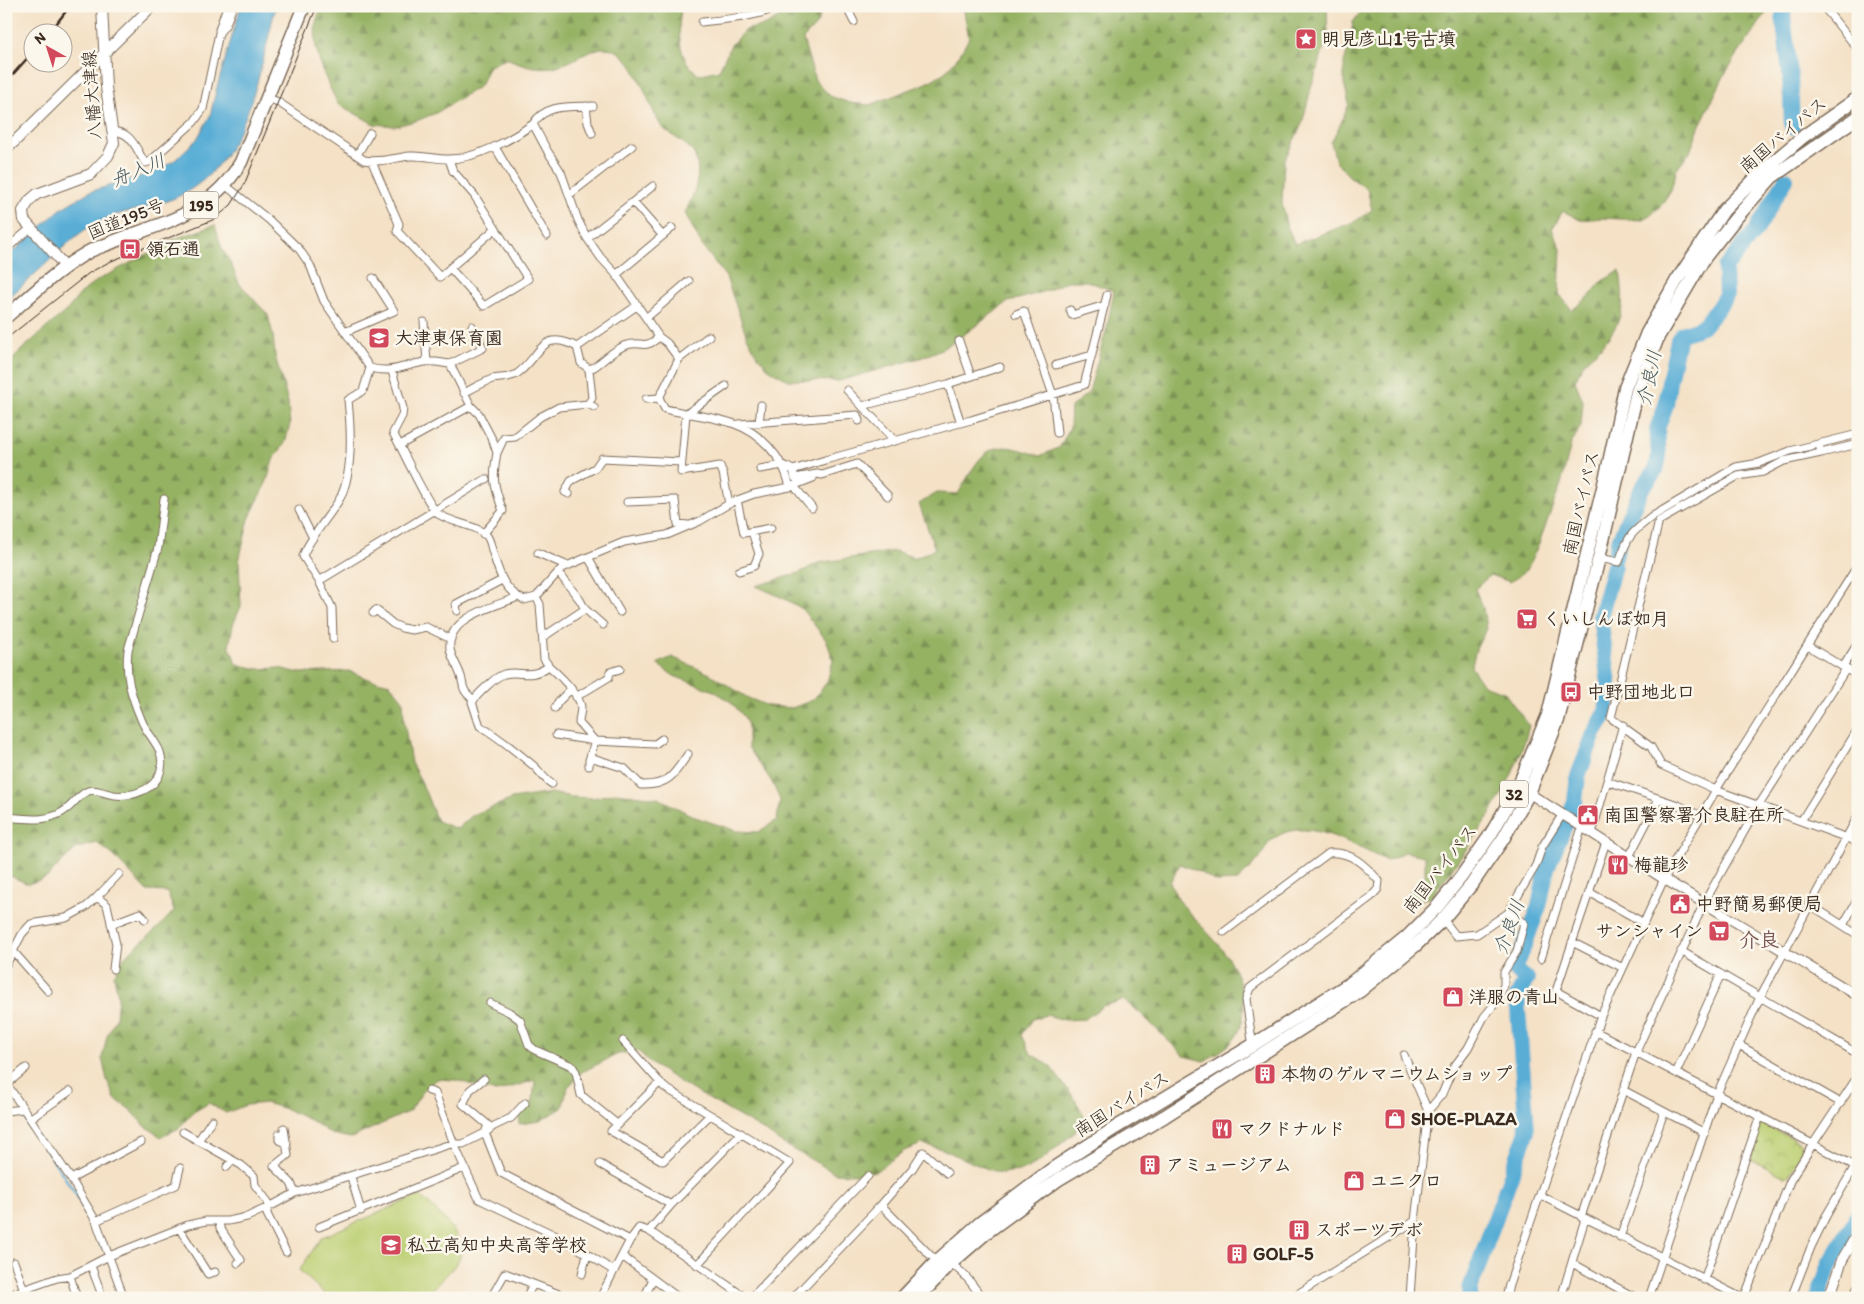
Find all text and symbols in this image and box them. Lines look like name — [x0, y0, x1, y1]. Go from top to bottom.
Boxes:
north arrow — [22, 22, 72, 72]
place icon: 明見彦山1号古墳 — [1294, 27, 1318, 51]
place label: 明見彦山1号古墳 — [1322, 28, 1456, 50]
text: N — [31, 29, 49, 48]
street label: 八幡大津線 — [78, 49, 106, 141]
street label: 南国バイパス — [1735, 92, 1831, 178]
water label: 舟入川 — [107, 149, 169, 191]
road number: 195 — [184, 192, 218, 218]
street label: 国道195号 — [84, 194, 168, 244]
bus stop icon: 領石通 — [118, 237, 142, 261]
place label: 領石通 — [146, 238, 200, 260]
school or university icon: 大津東保育園 — [367, 326, 391, 350]
place label: 大津東保育園 — [395, 327, 503, 349]
water label: 介良川 — [1632, 348, 1666, 408]
street label: 南国バイパス — [1558, 448, 1604, 558]
supermarket icon: くいしんぼ如月 — [1515, 607, 1539, 631]
place label: くいしんぼ如月 — [1543, 608, 1669, 630]
bus stop icon: 中野団地北口 — [1559, 680, 1583, 704]
place label: 中野団地北口 — [1587, 681, 1695, 703]
road number: 32 — [1500, 781, 1528, 808]
public building icon: 南国警察署介良駐在所 — [1576, 803, 1600, 827]
place label: 南国警察署介良駐在所 — [1604, 804, 1784, 826]
street label: 南国バイパス — [1398, 820, 1482, 918]
restaurant icon: 梅龍珍 — [1606, 853, 1630, 877]
place label: 梅龍珍 — [1634, 854, 1689, 876]
public building icon: 中野簡易郵便局 — [1668, 892, 1692, 916]
place label: 中野簡易郵便局 — [1696, 893, 1822, 915]
water label: 介良川 — [1488, 896, 1530, 958]
supermarket icon: サンシャイン — [1707, 919, 1731, 943]
place label: サンシャイン — [1596, 920, 1703, 942]
district label: 介良 — [1739, 928, 1779, 952]
shop icon: 洋服の青山 — [1441, 985, 1465, 1009]
place label: 洋服の青山 — [1469, 986, 1559, 1008]
building icon: 本物のゲルマニウムショップ — [1253, 1062, 1277, 1086]
place label: 本物のゲルマニウムショップ — [1281, 1063, 1512, 1085]
street label: 南国バイパス — [1071, 1066, 1173, 1142]
shop icon: SHOE-PLAZA — [1383, 1107, 1407, 1131]
place label: SHOE-PLAZA — [1411, 1108, 1517, 1130]
restaurant icon: マクドナルド — [1210, 1117, 1234, 1141]
place label: マクドナルド — [1238, 1118, 1345, 1140]
building icon: アミュージアム — [1138, 1153, 1162, 1177]
place label: アミュージアム — [1166, 1154, 1292, 1176]
shop icon: ユニクロ — [1342, 1169, 1366, 1193]
place label: ユニクロ — [1370, 1170, 1442, 1192]
building icon: スポーツデボ — [1287, 1218, 1311, 1242]
place label: スポーツデボ — [1315, 1219, 1423, 1241]
school or university icon: 私立高知中央高等学校 — [379, 1233, 403, 1257]
place label: 私立高知中央高等学校 — [407, 1234, 587, 1256]
building icon: GOLF-5 — [1225, 1242, 1249, 1266]
place label: GOLF-5 — [1253, 1243, 1314, 1265]

